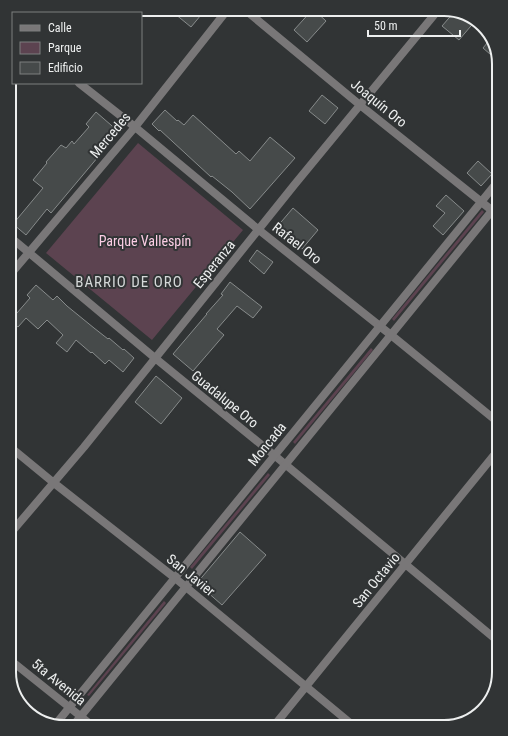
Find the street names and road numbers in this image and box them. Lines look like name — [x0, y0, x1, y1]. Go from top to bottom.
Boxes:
street label: Joaquín Oro — [348, 76, 410, 130]
street label: Mercedes — [86, 109, 134, 161]
street label: Rafael Oro — [269, 219, 325, 267]
street label: Esperanza — [190, 237, 238, 291]
street label: Guadalupe Oro — [188, 367, 262, 431]
street label: Moncada — [245, 419, 289, 469]
street label: San Octavio — [349, 549, 403, 611]
street label: San Javier — [164, 551, 218, 599]
street label: 5ta Avenida — [29, 655, 89, 709]

